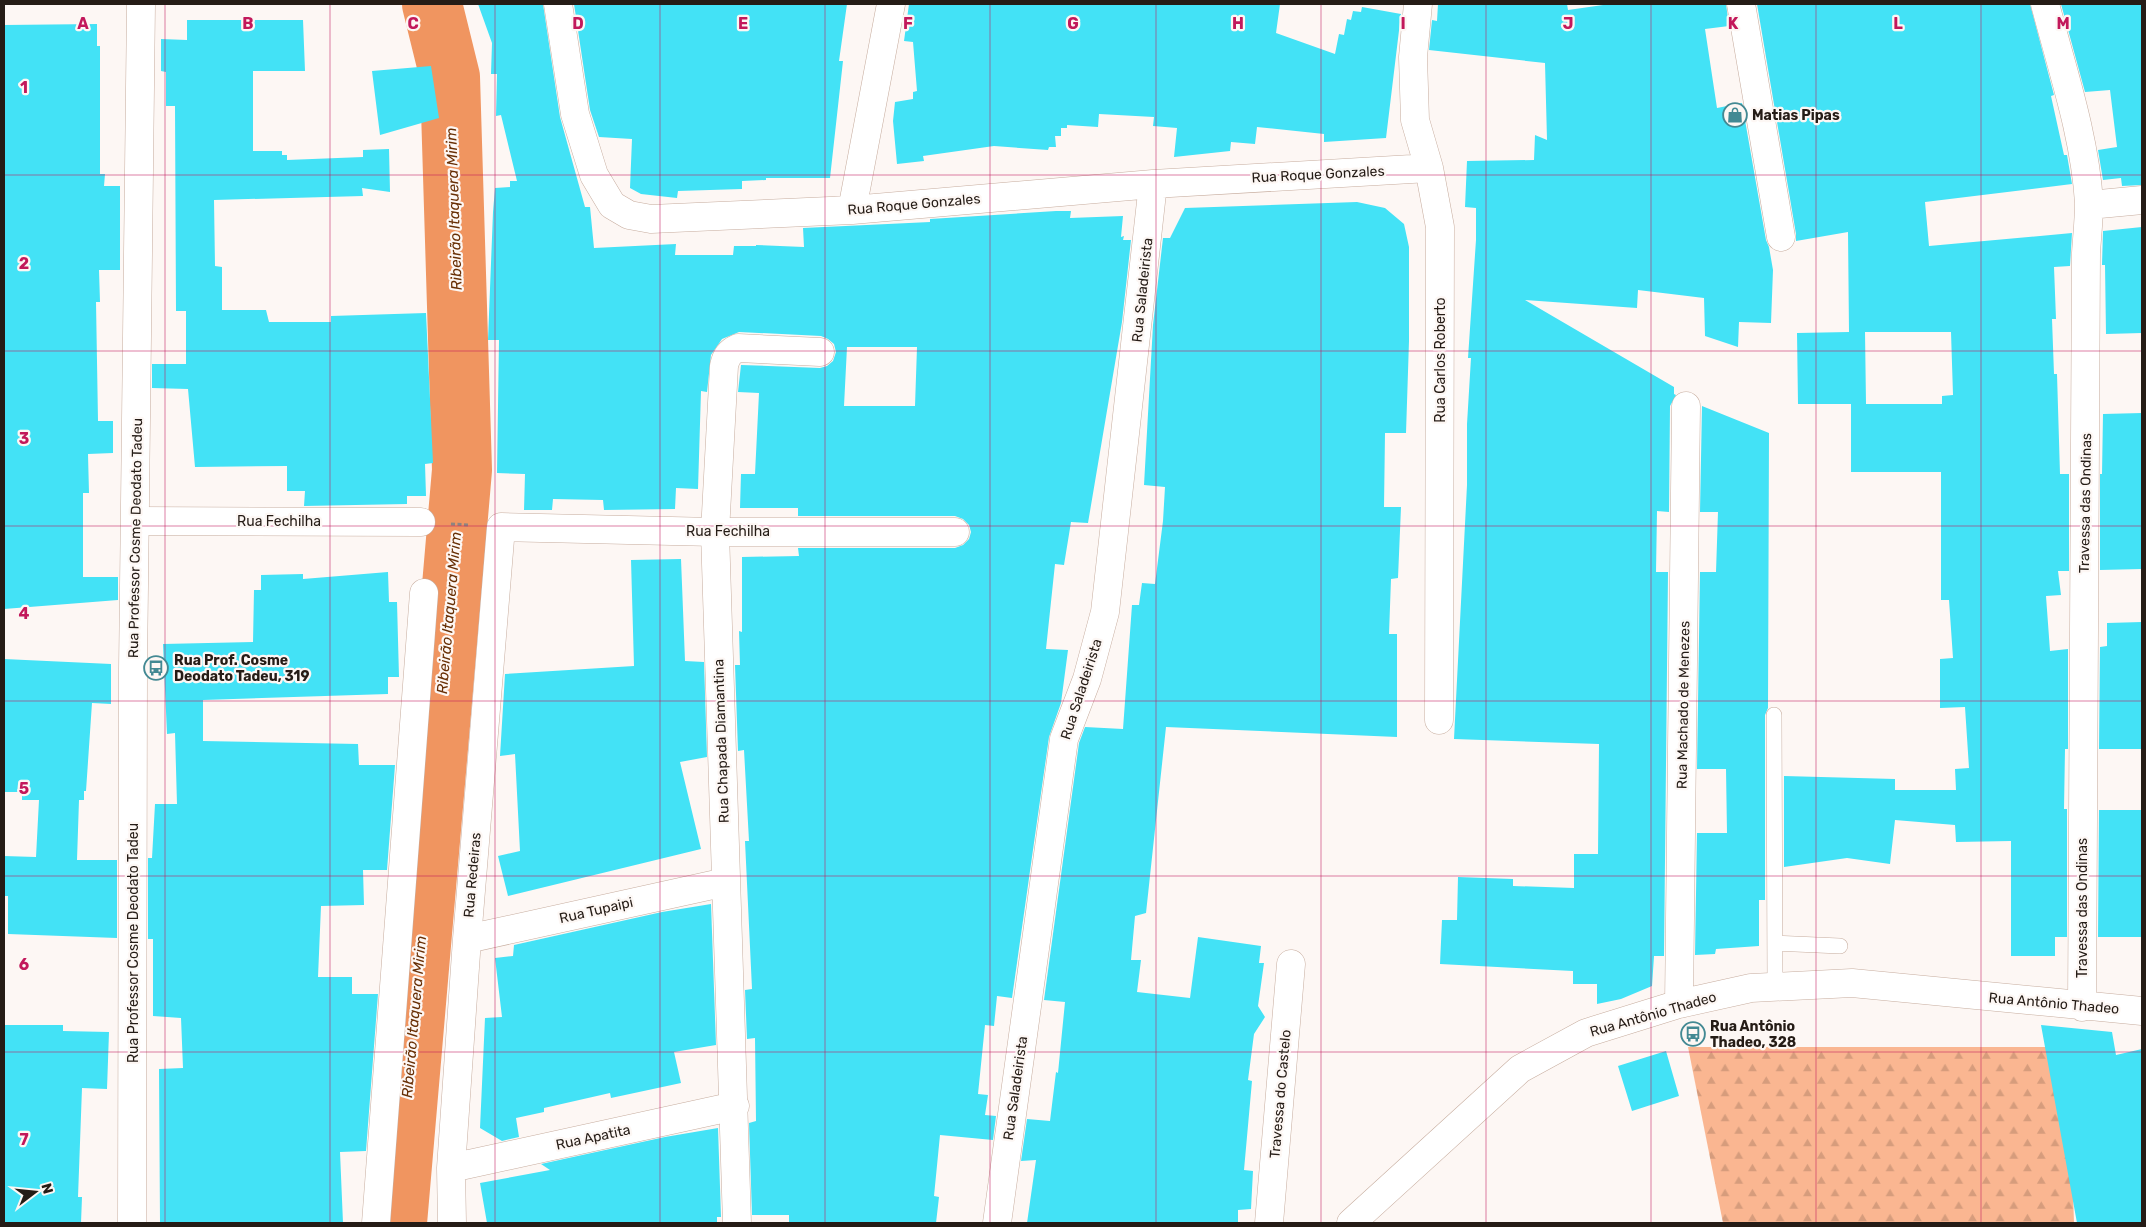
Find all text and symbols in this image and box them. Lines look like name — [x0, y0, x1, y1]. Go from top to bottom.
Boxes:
text: A — [77, 14, 89, 33]
text: B — [242, 14, 254, 33]
text: C — [407, 14, 419, 33]
text: D — [572, 14, 584, 33]
text: E — [738, 14, 748, 33]
text: F — [903, 14, 913, 33]
text: G — [1067, 14, 1079, 33]
text: H — [1232, 14, 1244, 33]
text: I — [1400, 14, 1406, 33]
text: J — [1563, 14, 1573, 33]
text: K — [1728, 14, 1739, 33]
text: L — [1893, 14, 1903, 33]
text: M — [2056, 14, 2070, 33]
text: 1 — [20, 78, 28, 97]
shop icon: Matias Pipas — [1722, 102, 1748, 128]
place label: Matias Pipas — [1752, 107, 1840, 124]
water label: Ribeirão Itaquera Mirim — [442, 127, 466, 291]
street label: Rua Roque Gonzales — [1251, 163, 1385, 186]
street label: Rua Roque Gonzales — [847, 190, 981, 219]
street label: Rua Saladeirista — [1129, 237, 1156, 343]
text: 2 — [19, 254, 29, 273]
street label: Rua Carlos Roberto — [1432, 297, 1449, 423]
street label: Rua Professor Cosme Deodato Tadeu — [125, 418, 146, 658]
text: 3 — [19, 429, 29, 448]
street label: Travessa das Ondinas — [2076, 433, 2095, 573]
street label: Rua Fechilha — [237, 513, 321, 530]
street label: Rua Fechilha — [686, 523, 770, 540]
water label: Ribeirão Itaquera Mirim — [433, 531, 465, 695]
text: 4 — [19, 604, 30, 623]
street label: Rua Machado de Menezes — [1674, 621, 1693, 789]
street label: Rua Saladeirista — [1057, 637, 1106, 742]
place label: Rua Prof. Cosme Deodato Tadeu, 319 — [174, 652, 310, 685]
bus stop icon: Rua Prof. Cosme Deodato Tadeu, 319 — [143, 655, 169, 681]
street label: Rua Chapada Diamantina — [710, 659, 733, 823]
text: 5 — [19, 779, 29, 798]
street label: Rua Professor Cosme Deodato Tadeu — [125, 823, 142, 1063]
street label: Rua Redeiras — [460, 832, 485, 918]
street label: Travessa das Ondinas — [2074, 838, 2091, 978]
street label: Rua Tupaipi — [558, 894, 635, 927]
water label: Ribeirão Itaquera Mirim — [398, 935, 430, 1099]
text: 6 — [19, 955, 29, 974]
street label: Rua Antônio Thadeo — [1588, 988, 1718, 1041]
street label: Rua Antônio Thadeo — [1988, 989, 2120, 1018]
place label: Rua Antônio Thadeo, 328 — [1710, 1018, 1796, 1051]
bus stop icon: Rua Antônio Thadeo, 328 — [1680, 1021, 1706, 1047]
street label: Travessa do Castelo — [1266, 1029, 1295, 1159]
street label: Rua Saladeirista — [1000, 1035, 1031, 1141]
street label: Rua Apatita — [554, 1121, 632, 1154]
text: 7 — [19, 1130, 29, 1149]
north arrow — [10, 1167, 60, 1217]
text: N — [37, 1181, 57, 1196]

